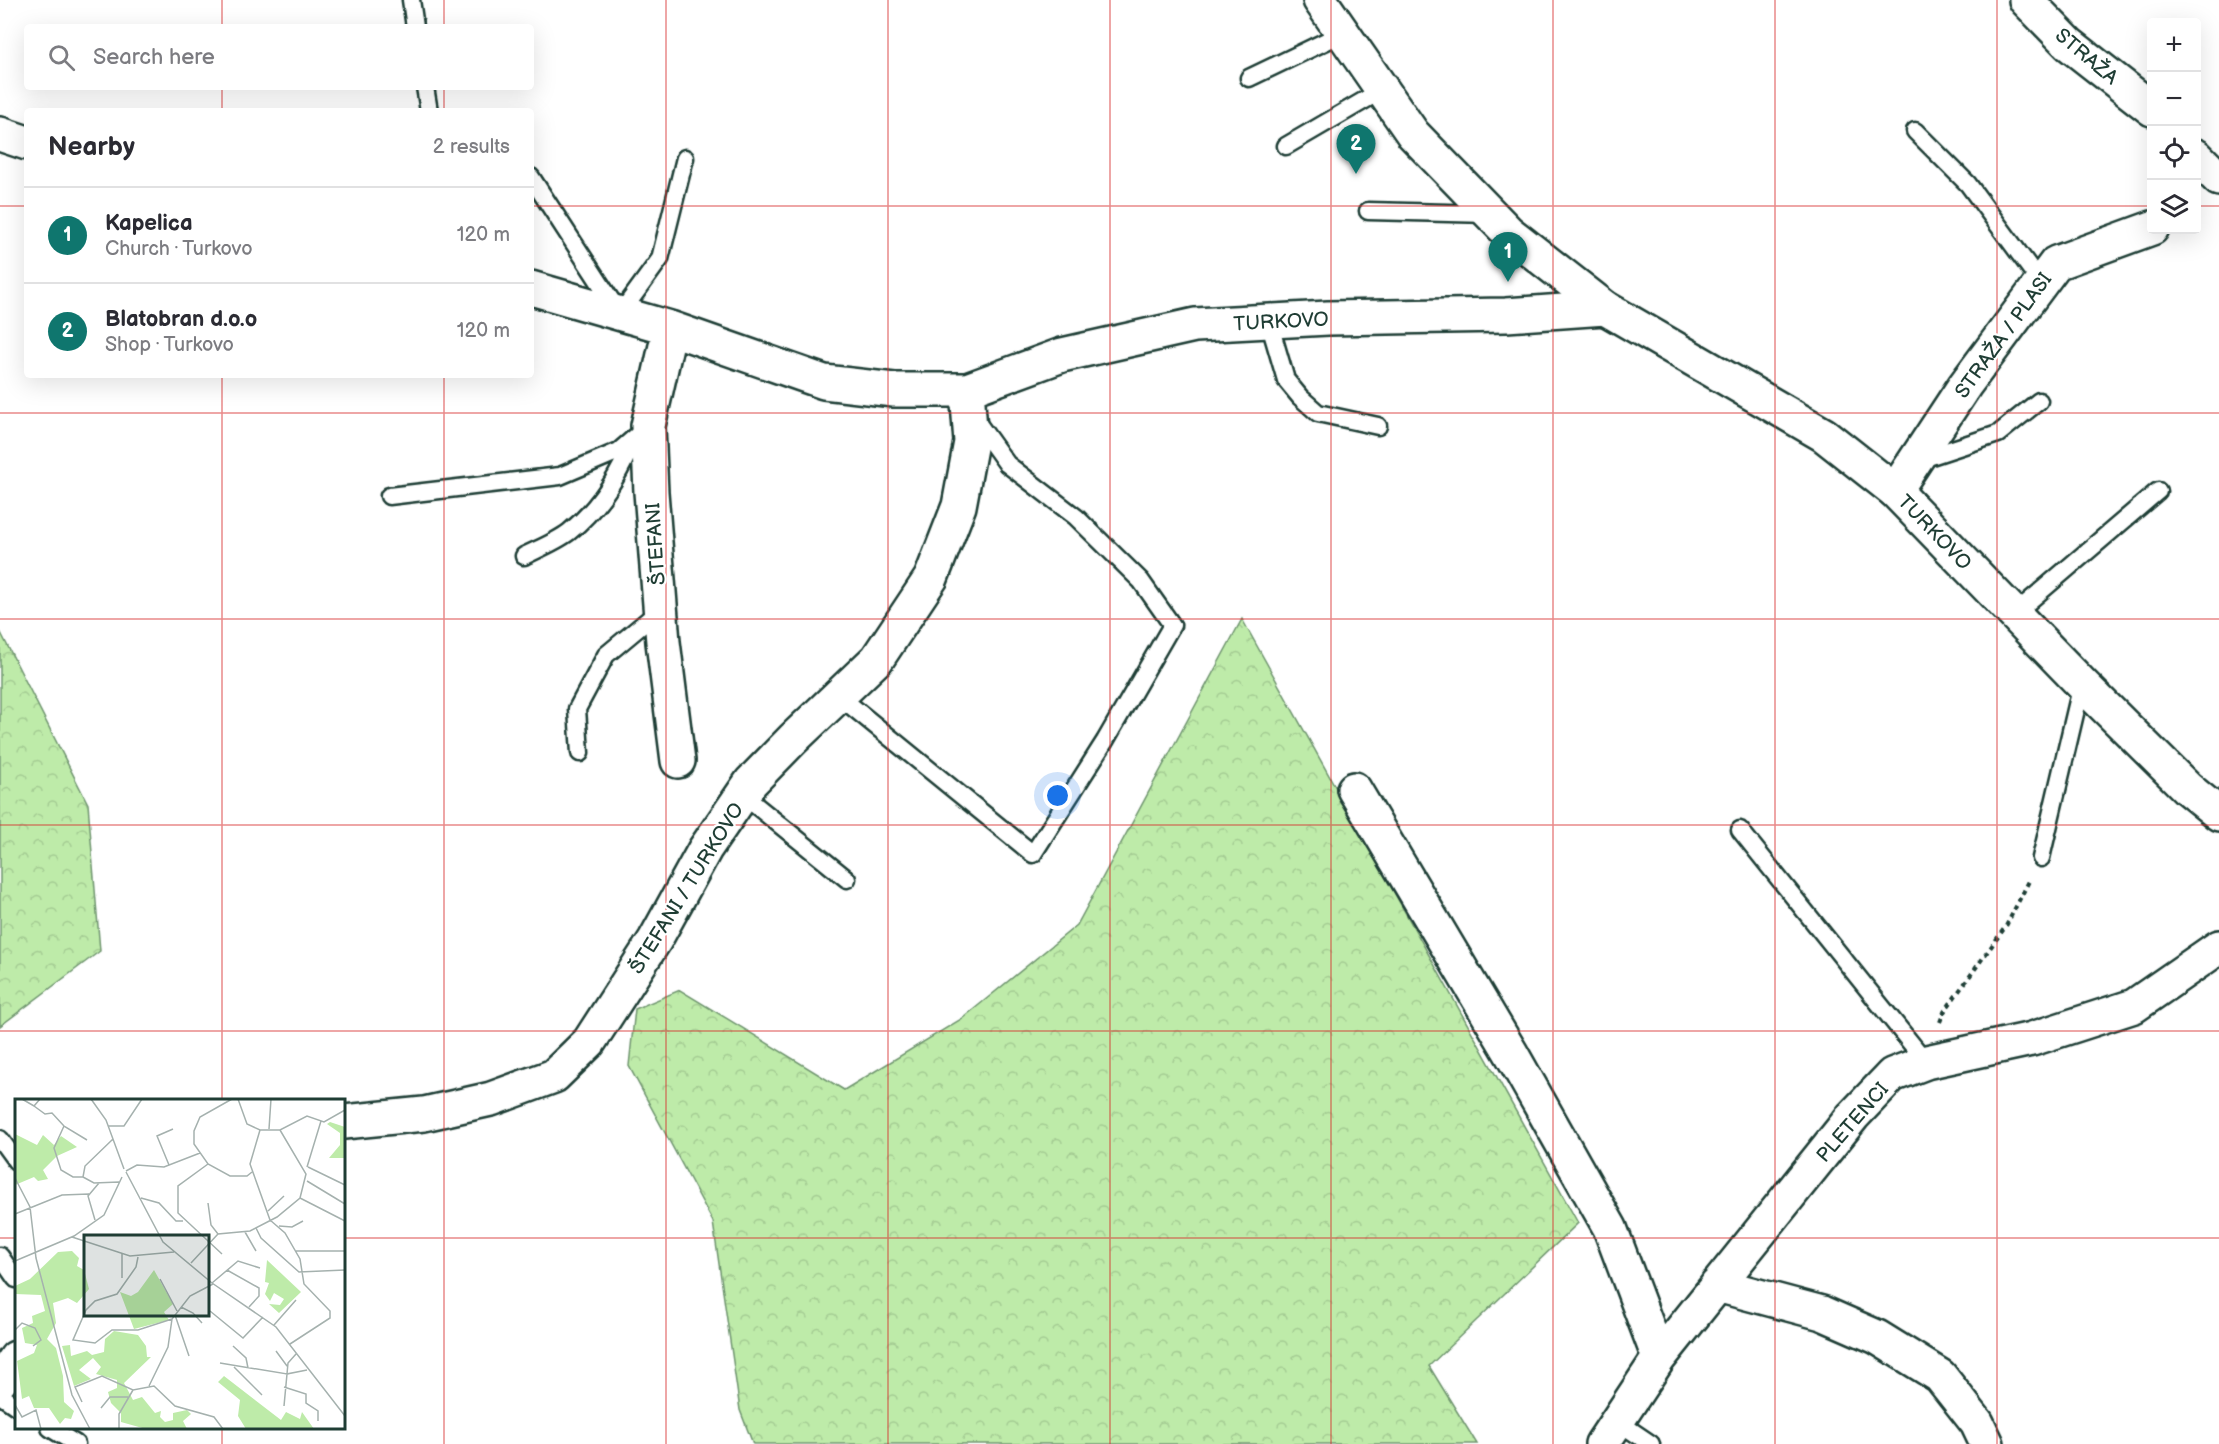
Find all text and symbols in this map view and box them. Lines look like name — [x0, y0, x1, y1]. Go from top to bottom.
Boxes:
map controls — [2147, 18, 2201, 234]
button: + — [2147, 18, 2201, 72]
street label: STRAŽA — [2050, 23, 2124, 90]
search box — [24, 24, 534, 90]
icon: search — [45, 41, 78, 74]
text: Search here — [93, 44, 215, 71]
button: − — [2147, 72, 2201, 126]
pin: 2 — [1336, 124, 1376, 174]
button: locate — [2147, 126, 2201, 180]
text: Nearby — [48, 132, 135, 163]
text: 2 results — [433, 135, 510, 159]
button: layers — [2147, 180, 2201, 234]
text: Kapelica — [105, 210, 193, 237]
text: 1 — [63, 223, 72, 247]
text: 120 m — [457, 223, 510, 247]
pin: 1 — [1488, 232, 1528, 282]
text: Church · Turkovo — [105, 237, 253, 261]
street label: STRAŽA / PLASI — [1949, 268, 2057, 403]
text: Blatobran d.o.o — [105, 306, 257, 333]
street label: TURKOVO — [1233, 308, 1329, 336]
text: 2 — [62, 319, 73, 343]
text: 120 m — [457, 319, 510, 343]
text: Shop · Turkovo — [105, 333, 234, 357]
street label: TURKOVO — [1893, 490, 1976, 575]
street label: ŠTEFANI — [640, 502, 671, 586]
your location — [1043, 781, 1072, 810]
street label: ŠTEFANI / TURKOVO — [624, 798, 749, 979]
street label: PLETENCI — [1812, 1078, 1894, 1167]
inset map — [15, 1099, 345, 1429]

